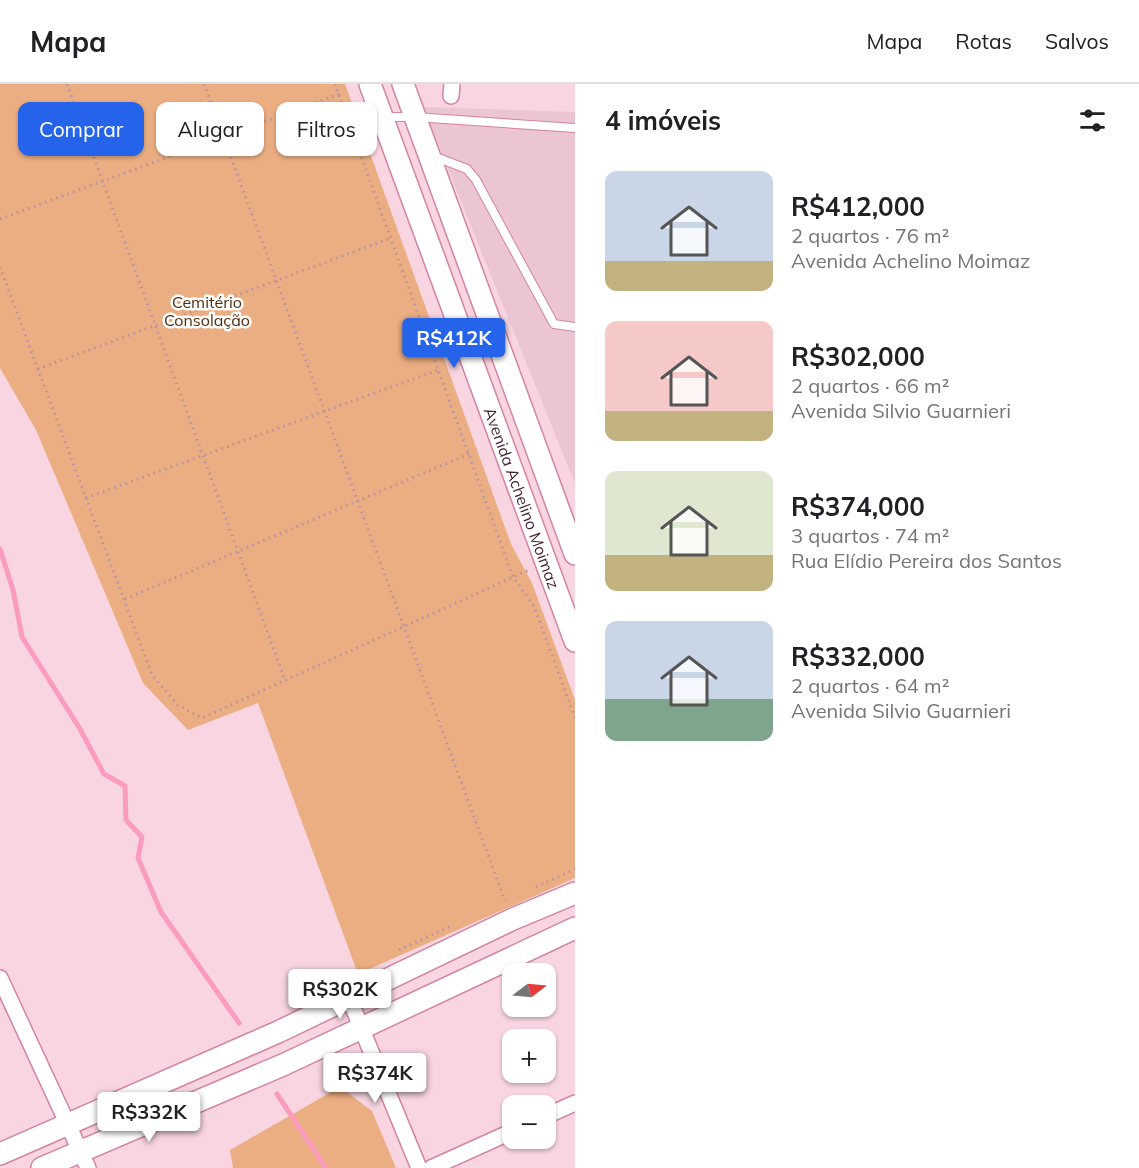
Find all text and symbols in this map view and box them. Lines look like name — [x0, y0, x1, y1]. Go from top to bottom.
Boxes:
text: Mapa — [30, 24, 106, 59]
text: Mapa — [867, 28, 922, 54]
text: Rotas — [955, 28, 1012, 54]
text: Salvos — [1045, 28, 1109, 54]
chip: Comprar — [18, 102, 144, 156]
chip: Alugar — [156, 102, 264, 156]
chip: Filtros — [276, 102, 377, 156]
text: 4 imóveis — [605, 104, 721, 137]
icon: filters — [1076, 104, 1109, 137]
text: R$412,000 — [791, 190, 925, 223]
icon: home — [653, 195, 725, 267]
text: 2 quartos · 76 m² — [791, 223, 949, 248]
text: Avenida Achelino Moimaz — [791, 248, 1031, 273]
park label: Cemitério Consolação — [164, 292, 250, 330]
pin: R$412K — [405, 318, 503, 369]
text: R$412K — [416, 325, 492, 350]
text: R$302,000 — [791, 340, 925, 373]
icon: home — [653, 345, 725, 417]
text: 2 quartos · 66 m² — [791, 373, 949, 398]
text: Avenida Silvio Guarnieri — [791, 398, 1011, 423]
street label: Avenida Achelino Moimaz — [480, 405, 564, 591]
text: R$374,000 — [791, 490, 925, 523]
icon: home — [653, 495, 725, 567]
text: 3 quartos · 74 m² — [791, 523, 949, 548]
text: Rua Elídio Pereira dos Santos — [791, 548, 1062, 573]
text: R$332,000 — [791, 640, 925, 673]
icon: home — [653, 645, 725, 717]
text: 2 quartos · 64 m² — [791, 673, 949, 698]
text: Avenida Silvio Guarnieri — [791, 698, 1011, 723]
north arrow — [502, 963, 556, 1017]
map controls — [502, 963, 556, 1149]
pin: R$302K — [291, 969, 389, 1020]
text: R$302K — [302, 976, 378, 1001]
button: + — [502, 1029, 556, 1083]
pin: R$374K — [326, 1053, 424, 1104]
text: R$374K — [337, 1060, 413, 1085]
pin: R$332K — [100, 1092, 198, 1143]
button: − — [502, 1095, 556, 1149]
text: R$332K — [111, 1099, 187, 1124]

